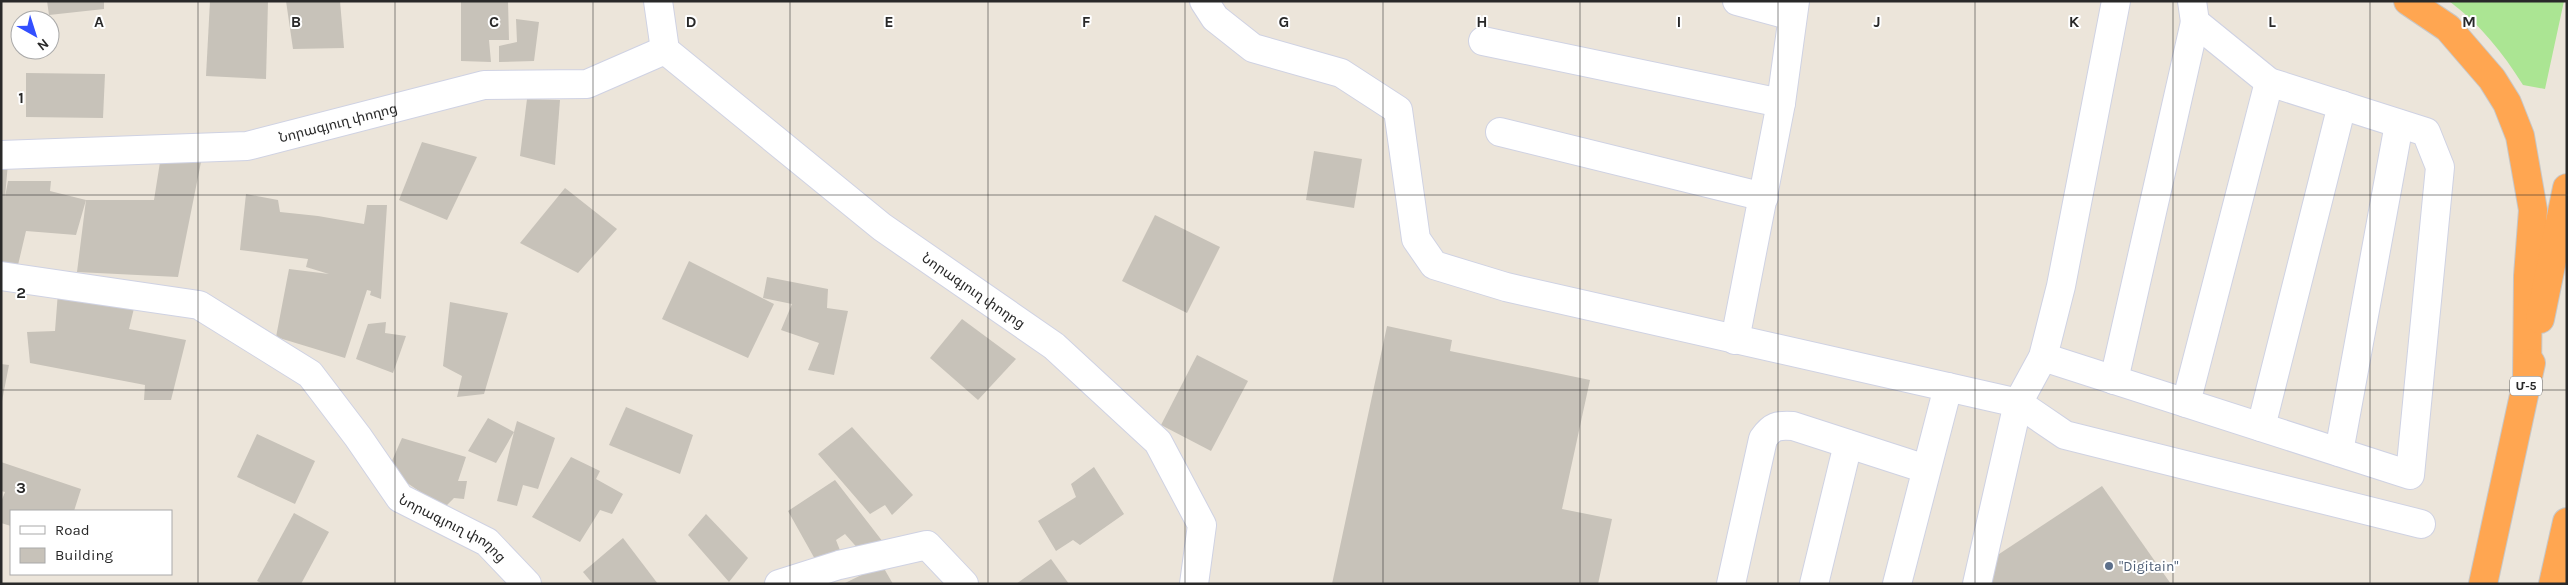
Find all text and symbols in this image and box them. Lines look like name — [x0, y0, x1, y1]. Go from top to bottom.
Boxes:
north arrow — [10, 10, 60, 60]
text: A — [94, 12, 104, 31]
text: B — [291, 12, 301, 31]
text: C — [489, 12, 499, 31]
text: D — [686, 12, 697, 31]
text: E — [884, 12, 894, 31]
text: F — [1082, 12, 1091, 31]
text: G — [1279, 12, 1289, 31]
text: H — [1476, 12, 1488, 31]
text: I — [1677, 12, 1681, 31]
text: J — [1873, 12, 1881, 31]
text: K — [2069, 12, 2080, 31]
text: L — [2268, 12, 2276, 31]
text: M — [2462, 12, 2476, 31]
text: N — [34, 35, 52, 54]
text: 1 — [18, 88, 24, 107]
street label: Նորագյուղ փողոց — [277, 99, 399, 146]
street label: Նորագյուղ փողոց — [919, 249, 1029, 332]
text: 2 — [16, 283, 26, 302]
road number: Մ-5 — [2510, 376, 2542, 396]
text: 3 — [16, 478, 26, 497]
street label: Նորագյուղ փողոց — [396, 490, 510, 565]
legend — [10, 510, 172, 575]
text: Road — [55, 521, 90, 539]
text: Building — [55, 546, 113, 564]
place label: "Digitain" — [2119, 558, 2179, 575]
marker: "Digitain" — [2103, 560, 2115, 572]

